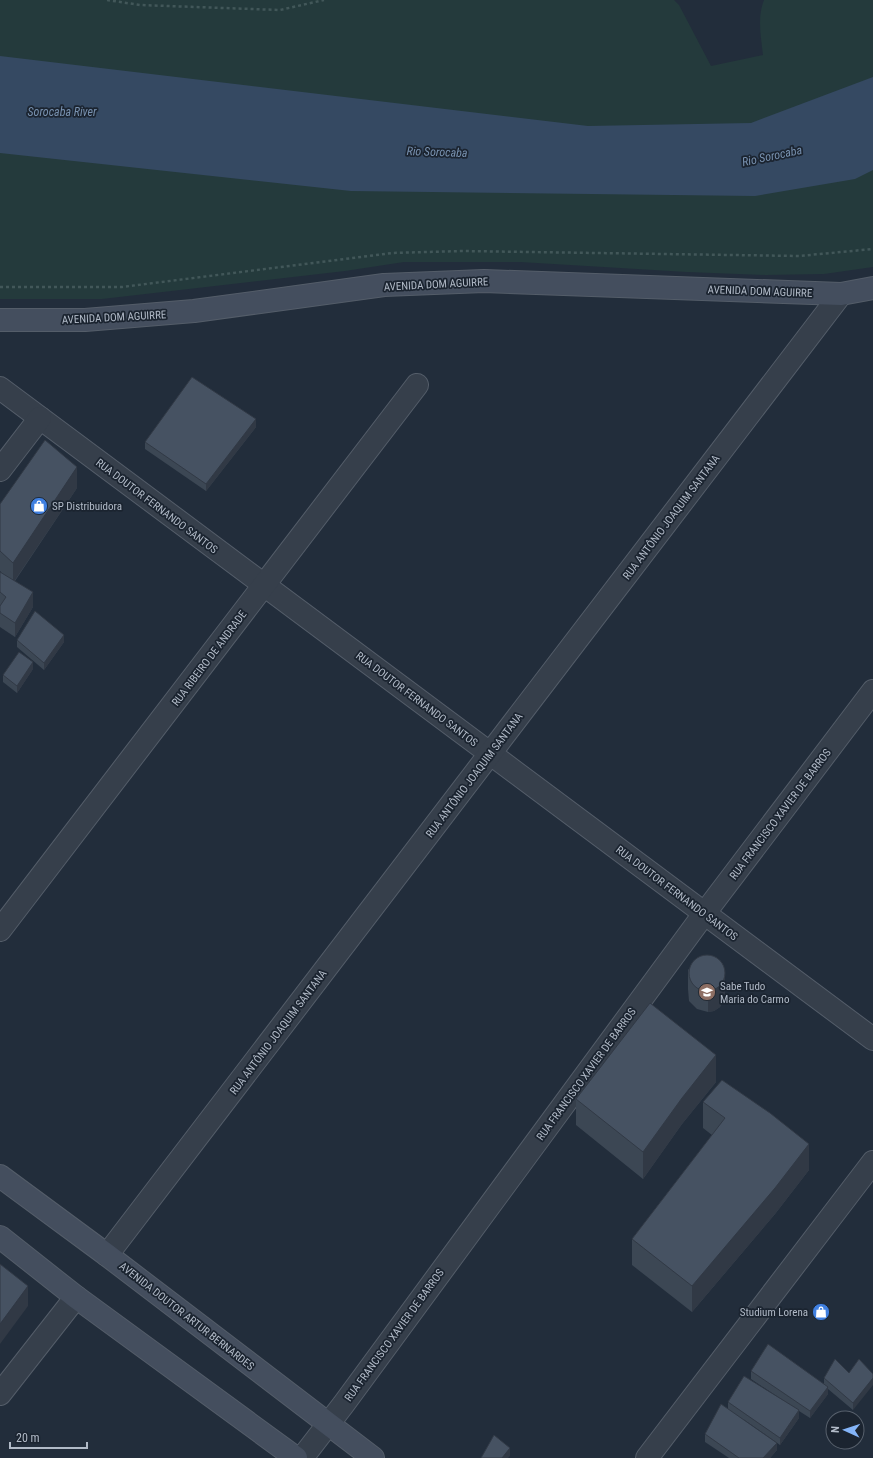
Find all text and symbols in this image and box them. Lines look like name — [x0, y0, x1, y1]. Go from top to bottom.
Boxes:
water label: Sorocaba River — [28, 105, 97, 119]
water label: Rio Sorocaba — [741, 143, 803, 169]
water label: Rio Sorocaba — [406, 144, 468, 160]
street label: AVENIDA DOM AGUIRRE — [383, 275, 489, 294]
street label: AVENIDA DOM AGUIRRE — [707, 283, 813, 300]
street label: AVENIDA DOM AGUIRRE — [61, 308, 167, 327]
street label: RUA ANTÔNIO JOAQUIM SANTANA — [620, 452, 723, 582]
street label: RUA DOUTOR FERNANDO SANTOS — [93, 456, 220, 557]
shop icon: SP Distribuidora — [29, 496, 49, 516]
place label: SP Distribuidora — [52, 500, 122, 513]
street label: RUA RIBEIRO DE ANDRADE — [169, 608, 250, 709]
street label: RUA DOUTOR FERNANDO SANTOS — [353, 649, 480, 750]
street label: RUA ANTÔNIO JOAQUIM SANTANA — [423, 710, 526, 840]
street label: RUA FRANCISCO XAVIER DE BARROS — [727, 746, 834, 882]
street label: RUA DOUTOR FERNANDO SANTOS — [613, 843, 740, 944]
street label: RUA ANTÔNIO JOAQUIM SANTANA — [227, 967, 330, 1097]
place label: Sabe Tudo Maria do Carmo — [720, 980, 790, 1006]
school or university icon: Sabe Tudo Maria do Carmo — [697, 982, 717, 1002]
street label: RUA FRANCISCO XAVIER DE BARROS — [534, 1005, 639, 1143]
street label: AVENIDA DOUTOR ARTUR BERNARDES — [117, 1260, 257, 1373]
street label: RUA FRANCISCO XAVIER DE BARROS — [342, 1266, 447, 1404]
shop icon: Studium Lorena — [811, 1302, 831, 1322]
place label: Studium Lorena — [740, 1306, 808, 1319]
north arrow — [825, 1410, 865, 1450]
scale bar — [10, 1424, 87, 1450]
text: N — [829, 1426, 842, 1433]
text: 20 m — [16, 1431, 40, 1445]

